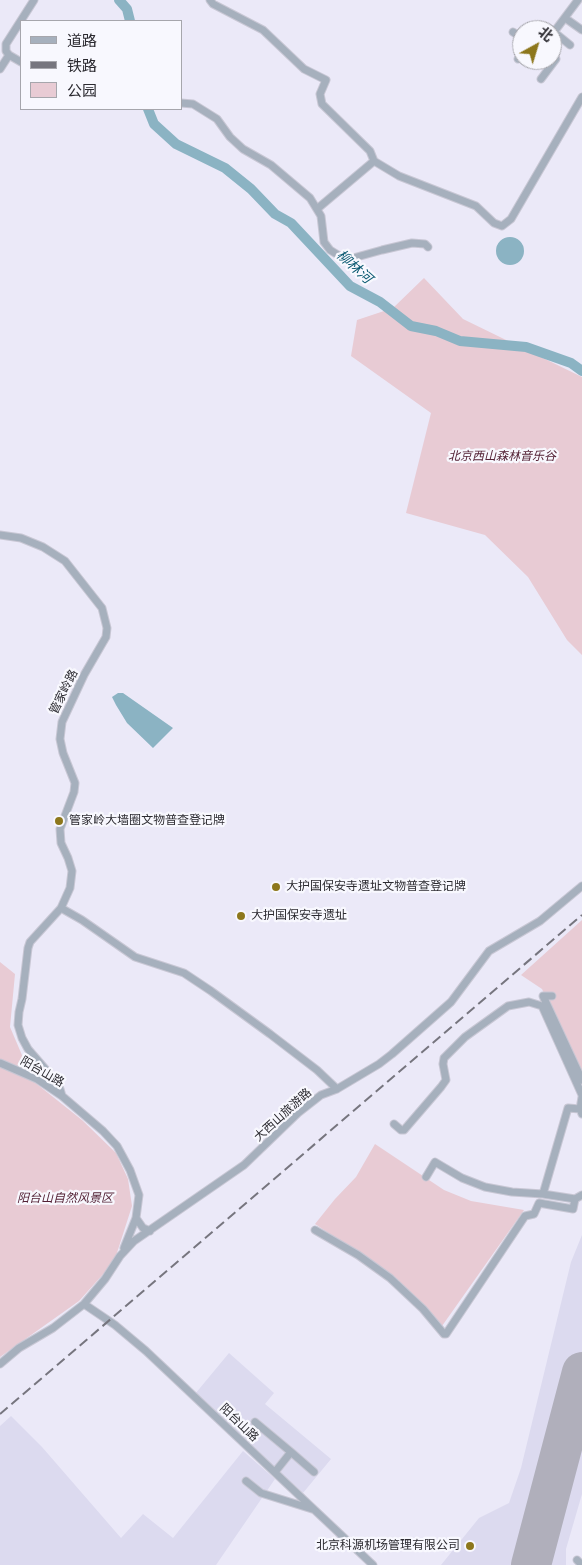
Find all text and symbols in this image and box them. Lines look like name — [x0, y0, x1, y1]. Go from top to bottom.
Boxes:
legend — [20, 20, 182, 110]
north arrow — [512, 20, 562, 70]
text: 北 — [535, 23, 557, 46]
text: 道路 — [67, 31, 97, 50]
text: 铁路 — [67, 56, 97, 75]
text: 公园 — [67, 81, 97, 100]
water label: 柳林河 — [333, 247, 375, 287]
park label: 北京西山森林音乐谷 — [448, 450, 556, 464]
street label: 管家岭路 — [47, 667, 81, 717]
place label: 管家岭大墙圈文物普查登记牌 — [69, 814, 225, 828]
marker: 管家岭大墙圈文物普查登记牌 — [53, 815, 65, 827]
place label: 大护国保安寺遗址文物普查登记牌 — [286, 880, 466, 894]
marker: 大护国保安寺遗址文物普查登记牌 — [270, 881, 282, 893]
place label: 大护国保安寺遗址 — [251, 909, 347, 923]
marker: 大护国保安寺遗址 — [235, 910, 247, 922]
street label: 阳台山路 — [18, 1054, 66, 1090]
street label: 大西山旅游路 — [251, 1086, 315, 1144]
park label: 阳台山自然风景区 — [17, 1192, 113, 1206]
street label: 阳台山路 — [217, 1401, 261, 1445]
place label: 北京科源机场管理有限公司 — [316, 1539, 460, 1553]
marker: 北京科源机场管理有限公司 — [464, 1540, 476, 1552]

